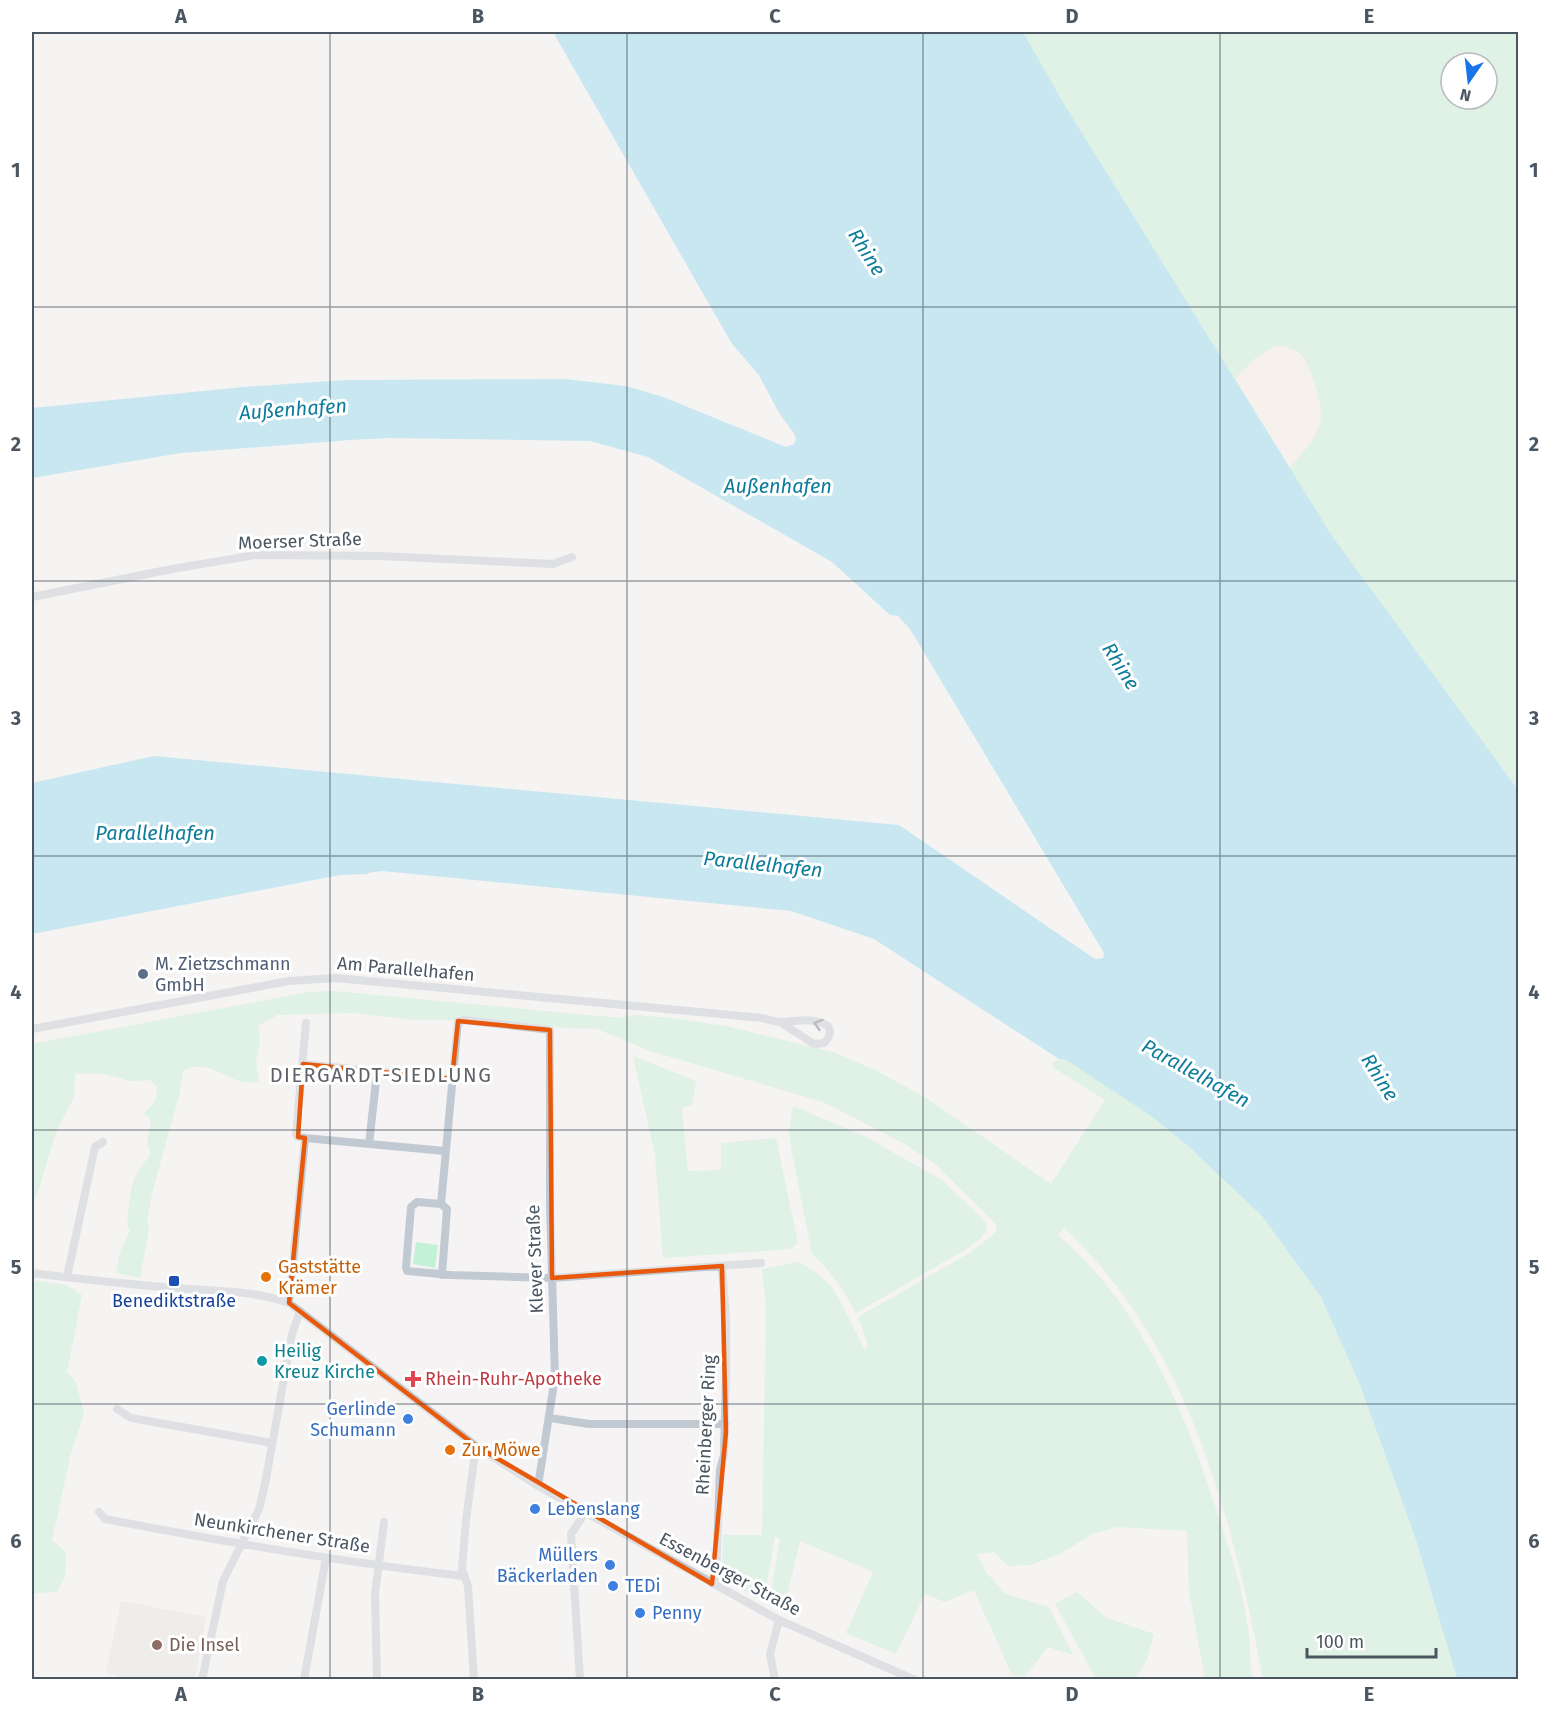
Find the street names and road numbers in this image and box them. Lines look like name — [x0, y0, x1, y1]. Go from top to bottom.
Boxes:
street label: Moerser Straße — [238, 528, 362, 554]
street label: Am Parallelhafen — [336, 952, 476, 986]
street label: Klever Straße — [522, 1204, 548, 1314]
street label: Rheinberger Ring — [691, 1354, 721, 1496]
street label: Neunkirchener Straße — [192, 1508, 372, 1558]
street label: Essenberger Straße — [655, 1527, 805, 1621]

